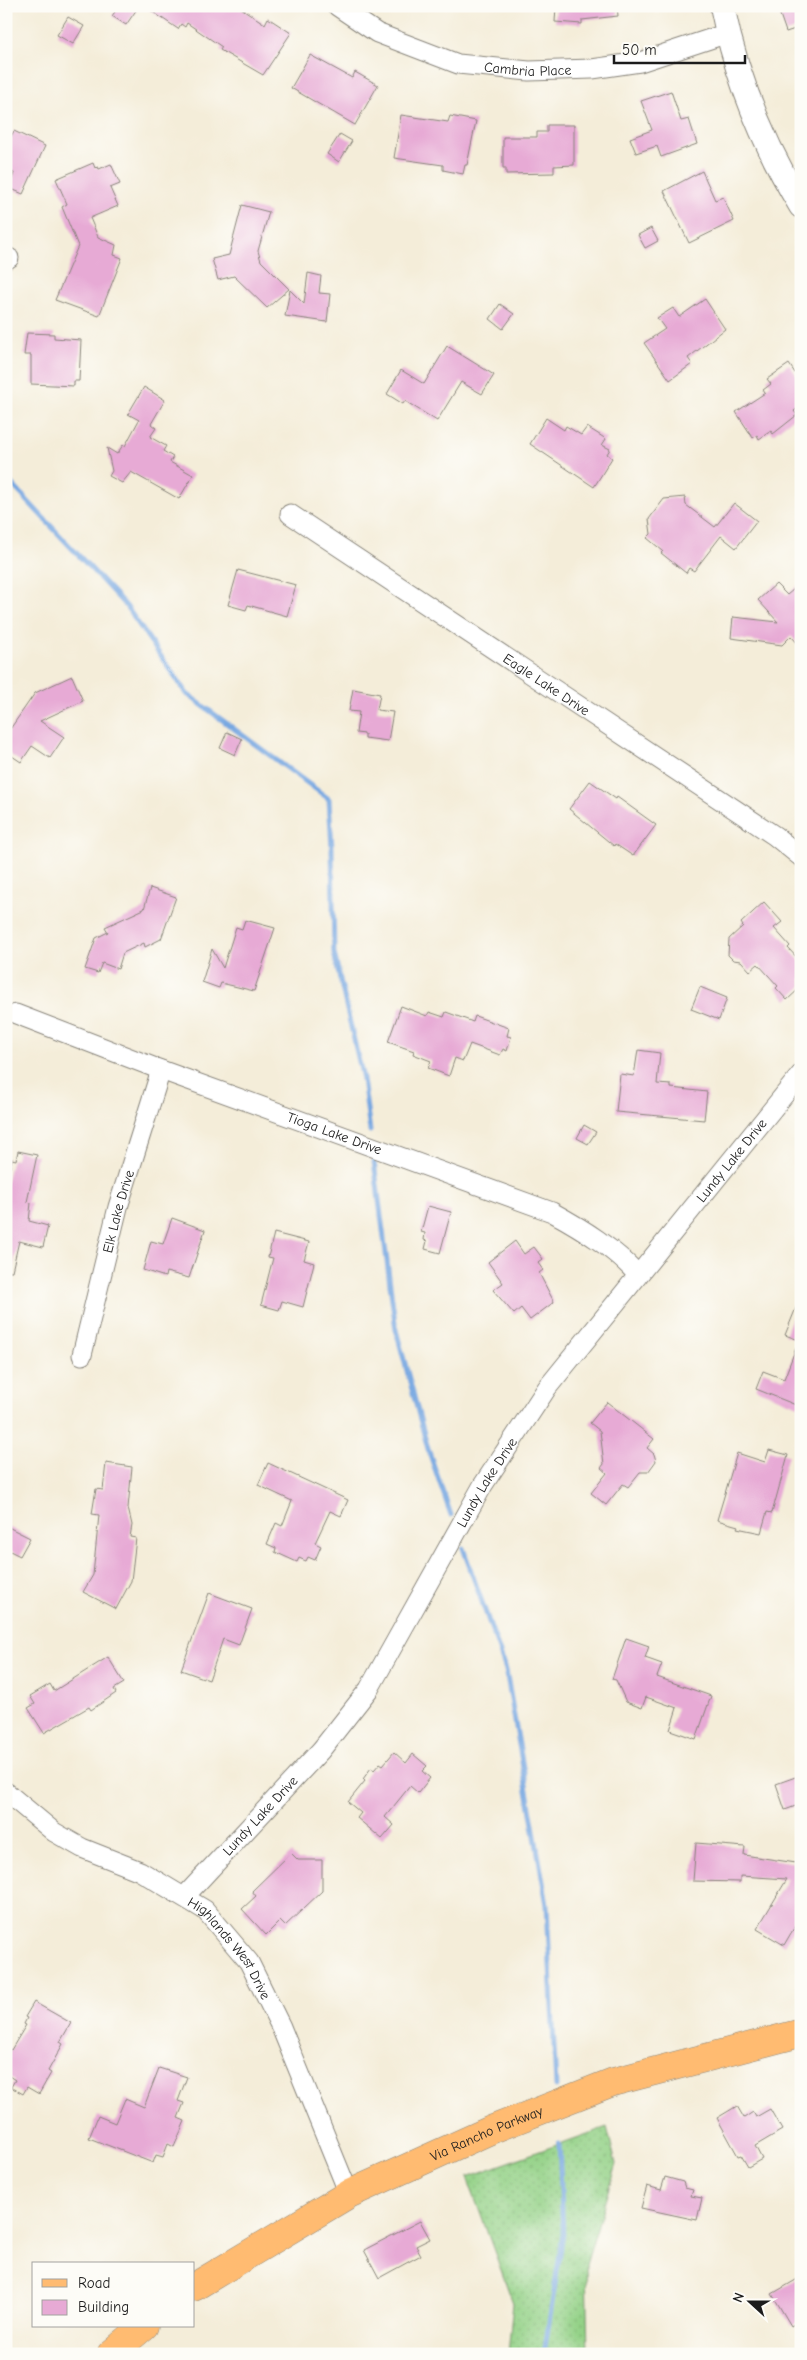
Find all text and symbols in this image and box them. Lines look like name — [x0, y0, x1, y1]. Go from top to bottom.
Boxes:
scale bar — [614, 32, 746, 64]
text: 50 m — [622, 41, 657, 59]
street label: Cambria Place — [483, 58, 572, 80]
street label: Eagle Lake Drive — [500, 650, 593, 719]
street label: Tioga Lake Drive — [285, 1108, 384, 1158]
street label: Lundy Lake Drive — [692, 1115, 770, 1205]
street label: Elk Lake Drive — [99, 1168, 138, 1255]
street label: Lundy Lake Drive — [453, 1434, 521, 1530]
street label: Lundy Lake Drive — [219, 1772, 301, 1859]
street label: Highlands West Drive — [185, 1893, 275, 2002]
street label: Via Rancho Parkway — [427, 2102, 546, 2165]
legend — [32, 2262, 195, 2328]
text: Road — [78, 2274, 110, 2292]
north arrow — [724, 2278, 774, 2328]
text: N — [729, 2290, 748, 2305]
text: Building — [78, 2298, 129, 2316]

